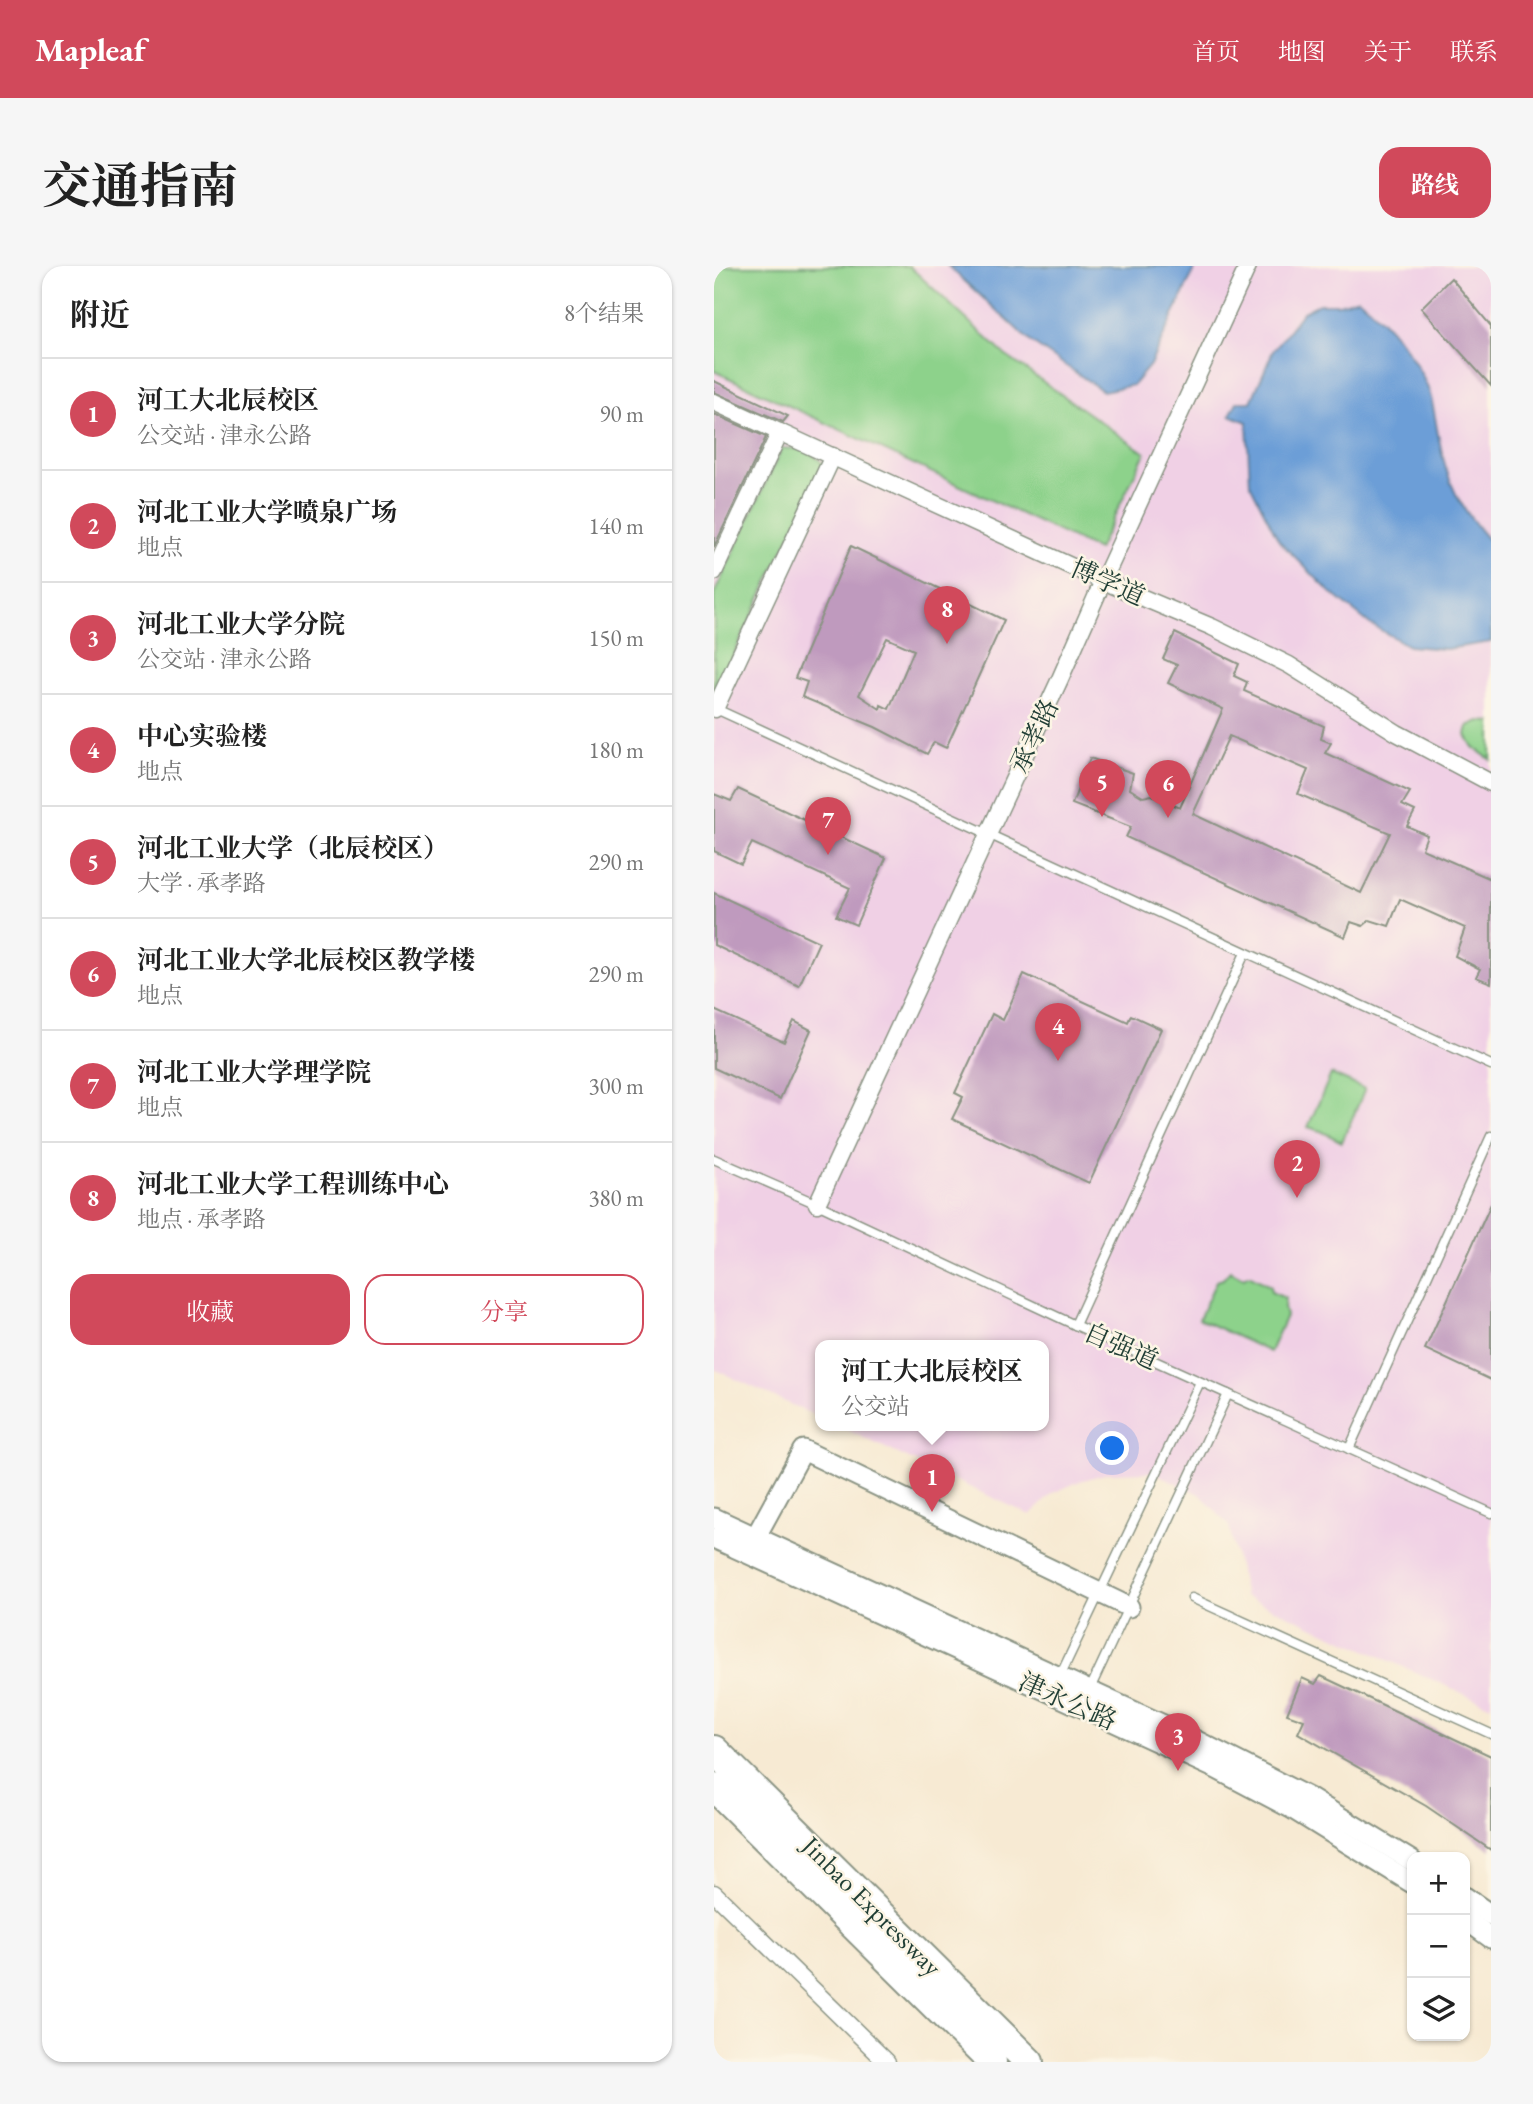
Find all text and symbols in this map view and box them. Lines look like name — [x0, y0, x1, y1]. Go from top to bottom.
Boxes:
text: Mapleaf — [35, 28, 146, 71]
text: 首页 — [1192, 36, 1240, 67]
text: 地图 — [1278, 36, 1326, 67]
text: 关于 — [1364, 36, 1412, 67]
text: 联系 — [1450, 36, 1498, 67]
button: 路线 — [1379, 147, 1491, 218]
text: 交通指南 — [42, 154, 238, 218]
text: 附近 — [70, 295, 130, 334]
text: 8个结果 — [564, 298, 644, 328]
text: 河工大北辰校区 — [137, 383, 319, 417]
text: 1 — [87, 399, 99, 429]
text: 90 m — [599, 399, 644, 429]
text: 公交站 · 津永公路 — [137, 420, 312, 450]
text: 河北工业大学喷泉广场 — [137, 495, 397, 529]
text: 2 — [87, 511, 99, 541]
text: 140 m — [588, 511, 644, 541]
text: 地点 — [137, 532, 183, 562]
street label: 博学道 — [1065, 551, 1151, 613]
pin: 8 — [924, 586, 970, 644]
text: 河北工业大学分院 — [137, 607, 345, 641]
text: 3 — [87, 623, 99, 653]
text: 150 m — [588, 623, 644, 653]
text: 公交站 · 津永公路 — [137, 644, 312, 674]
street label: 承孝路 — [1002, 693, 1066, 779]
text: 中心实验楼 — [137, 719, 267, 753]
text: 4 — [87, 735, 99, 765]
text: 180 m — [588, 735, 644, 765]
text: 地点 — [137, 756, 183, 786]
pin: 5 — [1079, 759, 1125, 817]
pin: 6 — [1145, 760, 1191, 818]
pin: 7 — [805, 797, 851, 855]
text: 河北工业大学（北辰校区） — [137, 831, 449, 865]
text: 5 — [87, 847, 99, 877]
text: 290 m — [588, 847, 644, 877]
text: 大学 · 承孝路 — [137, 868, 266, 898]
text: 河北工业大学北辰校区教学楼 — [137, 943, 475, 977]
text: 6 — [87, 959, 99, 989]
text: 290 m — [588, 959, 644, 989]
text: 地点 — [137, 980, 183, 1010]
pin: 4 — [1035, 1003, 1081, 1061]
text: 河北工业大学理学院 — [137, 1055, 371, 1089]
text: 7 — [87, 1071, 99, 1101]
text: 300 m — [588, 1071, 644, 1101]
text: 地点 — [137, 1092, 183, 1122]
pin: 2 — [1274, 1140, 1320, 1198]
text: 河北工业大学工程训练中心 — [137, 1167, 449, 1201]
text: 8 — [87, 1183, 99, 1213]
text: 380 m — [588, 1183, 644, 1213]
text: 地点 · 承孝路 — [137, 1204, 266, 1234]
button: 收藏 — [70, 1274, 350, 1345]
button: 分享 — [364, 1274, 644, 1345]
street label: 自强道 — [1078, 1315, 1164, 1377]
popup — [815, 1340, 1049, 1431]
text: 河工大北辰校区 — [841, 1354, 1023, 1388]
text: 公交站 — [841, 1391, 910, 1421]
your location — [1095, 1431, 1129, 1465]
pin: 1 — [909, 1454, 955, 1512]
street label: 津永公路 — [1014, 1664, 1122, 1738]
pin: 3 — [1155, 1713, 1201, 1771]
street label: Jinbao Expressway — [793, 1827, 950, 1984]
map controls — [1407, 1852, 1470, 2041]
button: + — [1407, 1852, 1470, 1915]
button: − — [1407, 1915, 1470, 1978]
button: layers — [1407, 1978, 1470, 2041]

